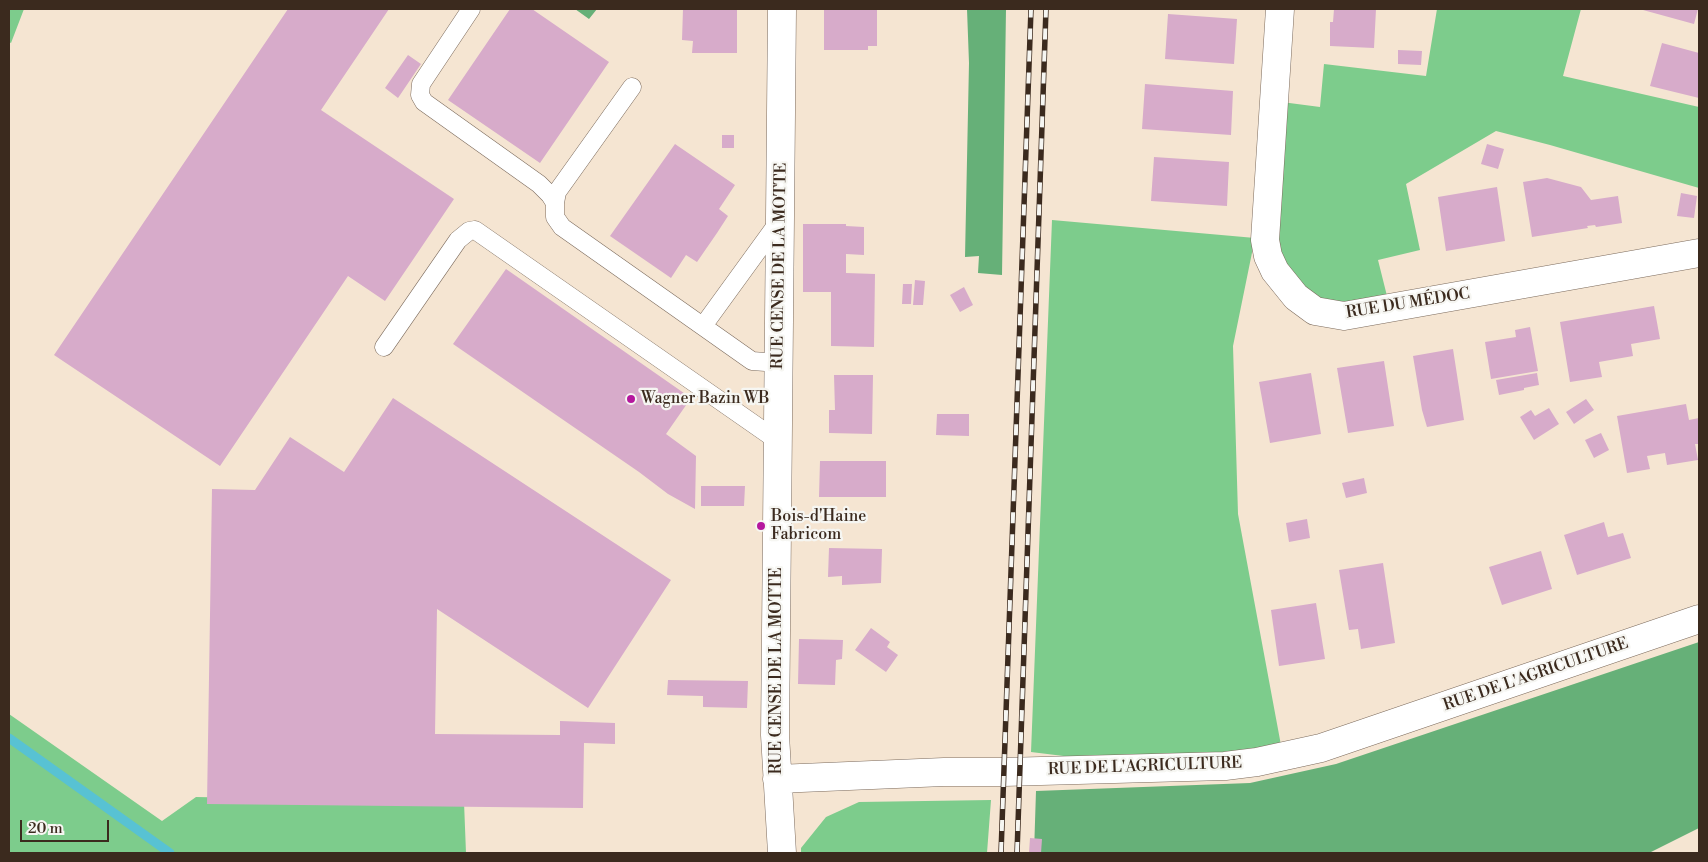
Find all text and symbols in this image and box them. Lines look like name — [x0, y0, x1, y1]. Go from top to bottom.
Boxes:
street label: RUE CENSE DE LA MOTTE — [769, 162, 791, 370]
street label: RUE DU MÉDOC — [1345, 285, 1471, 323]
place label: Wagner Bazin WB — [641, 389, 770, 409]
marker: Wagner Bazin WB — [625, 393, 637, 405]
place label: Bois-d'Haine Fabricom — [771, 507, 866, 545]
marker: Bois-d'Haine Fabricom — [755, 520, 767, 532]
street label: RUE CENSE DE LA MOTTE — [767, 568, 787, 774]
street label: RUE DE L'AGRICULTURE — [1441, 634, 1631, 716]
street label: RUE DE L'AGRICULTURE — [1047, 754, 1243, 780]
scale bar — [22, 810, 111, 842]
text: 20 m — [28, 819, 63, 838]

